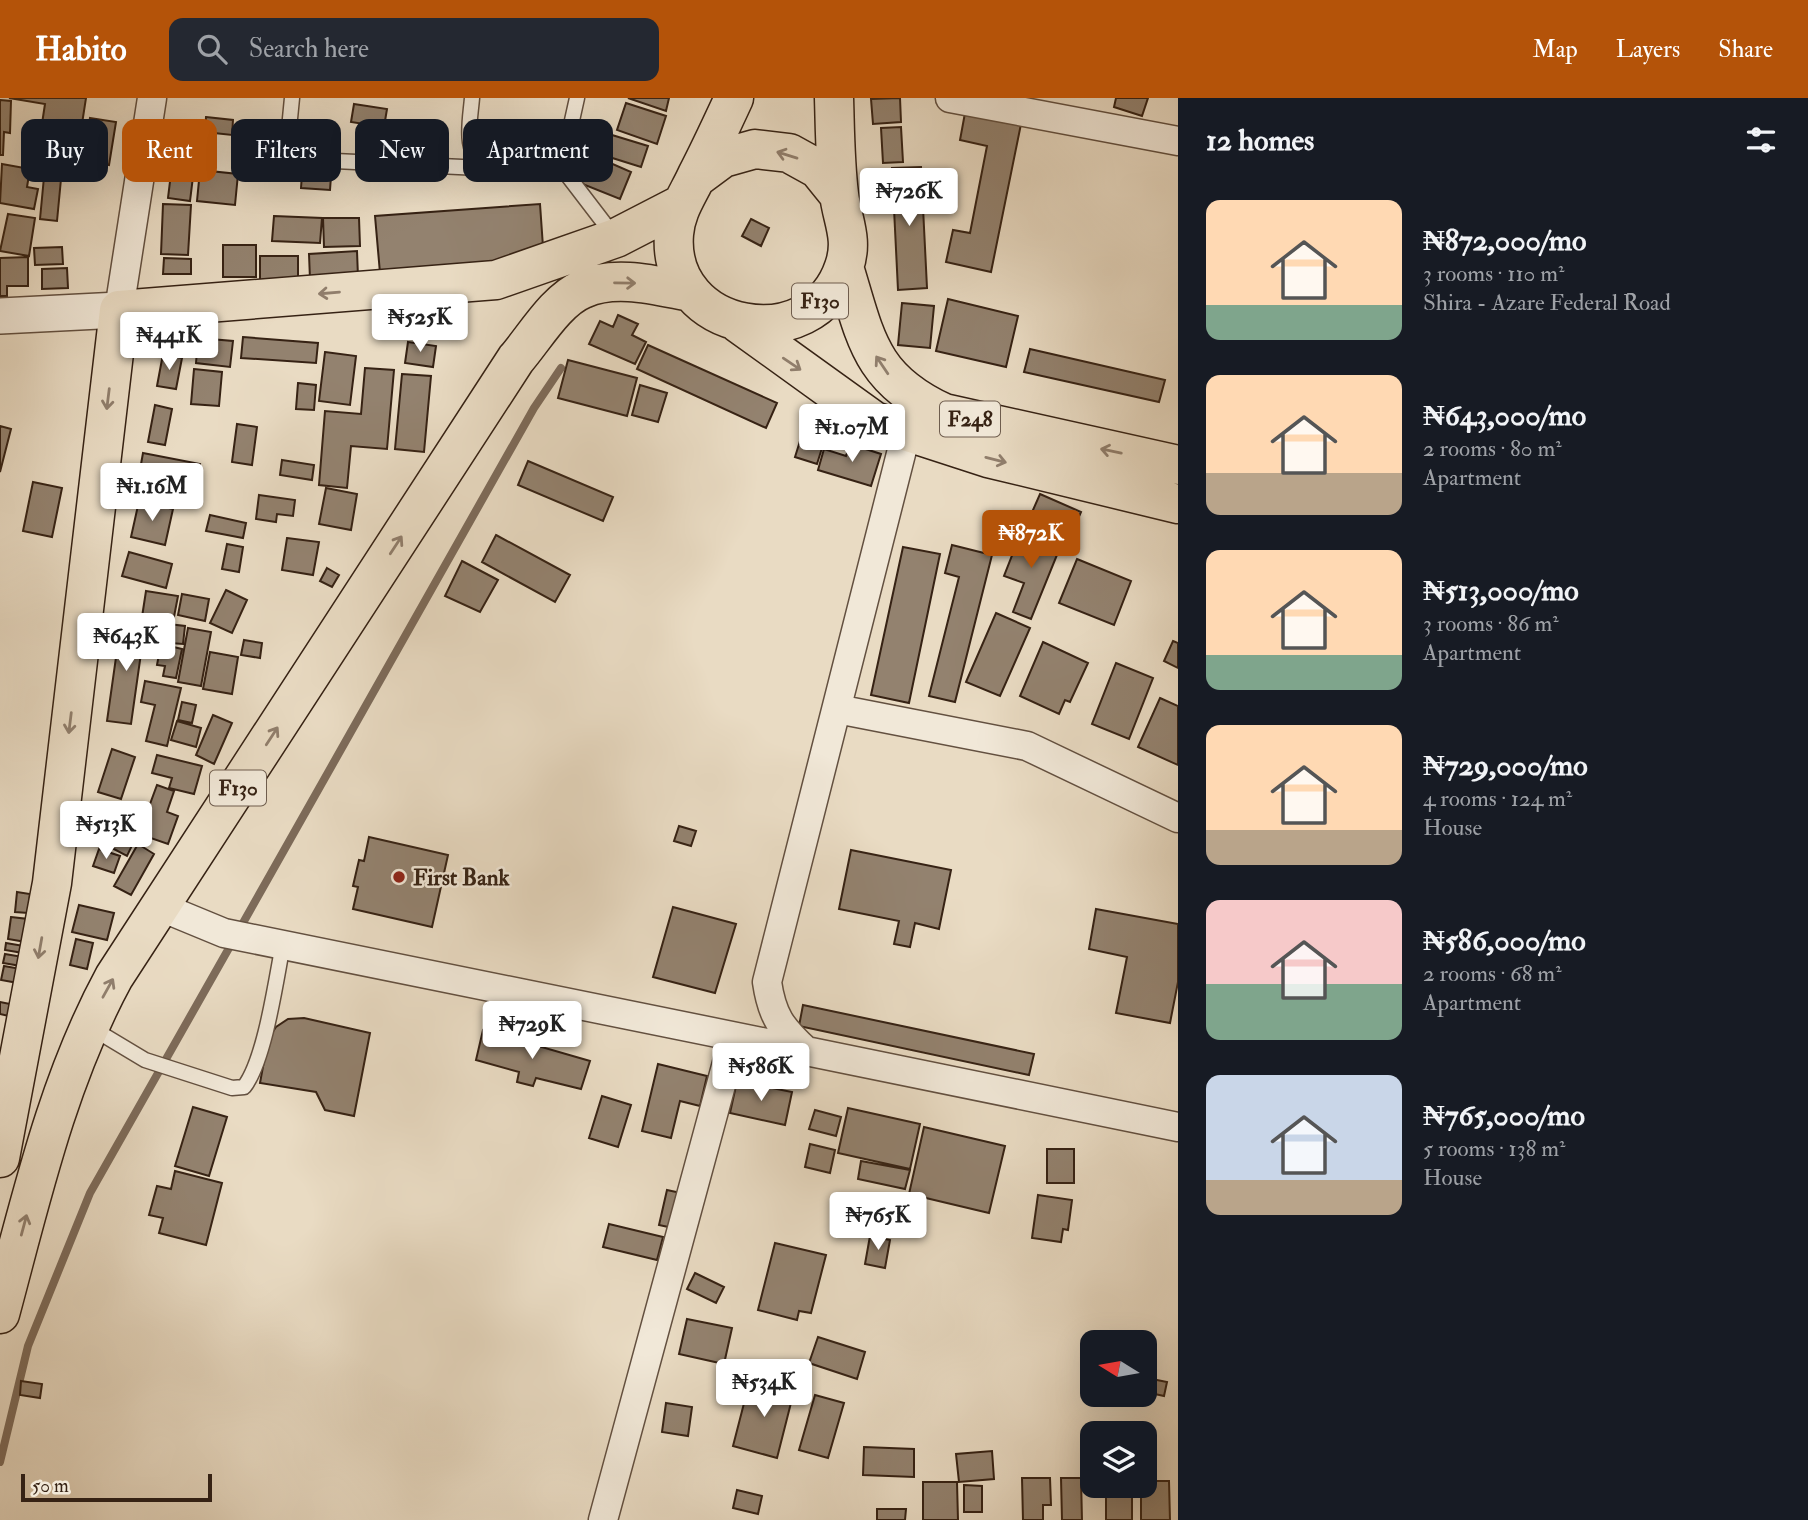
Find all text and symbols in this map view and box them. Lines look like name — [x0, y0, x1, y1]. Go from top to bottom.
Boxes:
search box — [169, 18, 659, 81]
text: Habito — [35, 29, 127, 70]
icon: search — [193, 30, 231, 68]
text: Search here — [249, 33, 369, 65]
text: Map — [1533, 34, 1578, 65]
text: Layers — [1616, 34, 1680, 65]
text: Share — [1718, 34, 1773, 65]
chip: Buy — [21, 119, 108, 182]
chip: Rent — [122, 119, 217, 182]
chip: Filters — [231, 119, 341, 182]
chip: New — [355, 119, 449, 182]
chip: Apartment — [463, 119, 613, 182]
icon: filters — [1742, 121, 1780, 159]
text: 12 homes — [1206, 122, 1314, 159]
one-way arrow — [776, 147, 798, 160]
pin: ₦726K — [860, 169, 958, 228]
text: ₦726K — [876, 176, 942, 205]
text: ₦872,000/mo — [1423, 222, 1586, 259]
icon: home — [1262, 228, 1346, 312]
text: 3 rooms · 110 m² — [1423, 259, 1564, 288]
one-way arrow — [613, 277, 636, 290]
road number: F130 — [792, 284, 848, 318]
one-way arrow — [318, 287, 341, 300]
text: Shira - Azare Federal Road — [1423, 288, 1671, 317]
pin: ₦525K — [371, 294, 469, 354]
text: ₦525K — [388, 302, 452, 331]
pin: ₦441K — [120, 313, 218, 372]
text: ₦441K — [136, 320, 202, 349]
one-way arrow — [874, 356, 889, 375]
one-way arrow — [782, 357, 802, 371]
one-way arrow — [102, 388, 115, 410]
text: ₦643,000/mo — [1423, 397, 1586, 434]
road number: F248 — [940, 402, 1000, 436]
icon: home — [1262, 403, 1346, 487]
pin: ₦1.07M — [795, 404, 909, 464]
text: ₦1.07M — [815, 412, 889, 441]
text: 2 rooms · 80 m² — [1423, 434, 1562, 463]
one-way arrow — [1100, 443, 1123, 457]
one-way arrow — [984, 454, 1007, 467]
text: Apartment — [1423, 463, 1521, 492]
pin: ₦1.16M — [95, 464, 209, 523]
text: ₦1.16M — [116, 471, 188, 500]
pin: ₦872K — [982, 510, 1080, 570]
text: ₦872K — [998, 518, 1064, 547]
one-way arrow — [389, 536, 404, 555]
text: ₦513,000/mo — [1423, 572, 1579, 609]
icon: home — [1262, 578, 1346, 662]
text: 3 rooms · 86 m² — [1423, 609, 1559, 638]
pin: ₦643K — [77, 614, 175, 673]
text: ₦643K — [93, 621, 159, 650]
text: Apartment — [1423, 638, 1521, 667]
one-way arrow — [64, 711, 77, 734]
one-way arrow — [266, 726, 280, 746]
text: ₦729,000/mo — [1423, 747, 1588, 784]
icon: home — [1262, 753, 1346, 837]
road number: F130 — [210, 770, 266, 806]
text: 4 rooms · 124 m² — [1423, 784, 1572, 813]
pin: ₦513K — [57, 802, 155, 861]
text: ₦513K — [76, 809, 136, 838]
text: House — [1423, 813, 1482, 842]
place label: First Bank — [413, 863, 510, 892]
marker: First Bank — [391, 869, 407, 885]
text: ₦586,000/mo — [1423, 922, 1586, 959]
icon: home — [1262, 928, 1346, 1012]
one-way arrow — [33, 936, 46, 959]
text: 2 rooms · 68 m² — [1423, 959, 1562, 988]
one-way arrow — [102, 978, 115, 999]
text: Apartment — [1423, 988, 1521, 1017]
pin: ₦729K — [483, 1002, 581, 1061]
text: ₦729K — [499, 1009, 565, 1038]
pin: ₦586K — [712, 1044, 810, 1103]
text: ₦586K — [728, 1051, 794, 1080]
text: ₦765,000/mo — [1423, 1097, 1585, 1134]
icon: home — [1262, 1103, 1346, 1187]
text: 5 rooms · 138 m² — [1423, 1134, 1566, 1163]
text: House — [1423, 1163, 1482, 1192]
pin: ₦765K — [829, 1192, 927, 1252]
text: ₦765K — [846, 1200, 910, 1229]
one-way arrow — [18, 1214, 31, 1236]
north arrow — [1080, 1330, 1157, 1407]
map controls — [1080, 1330, 1157, 1498]
pin: ₦534K — [715, 1360, 813, 1419]
text: ₦534K — [732, 1367, 796, 1396]
button: layers — [1080, 1421, 1157, 1498]
scale bar — [21, 1471, 212, 1503]
text: 50 m — [32, 1474, 69, 1498]

